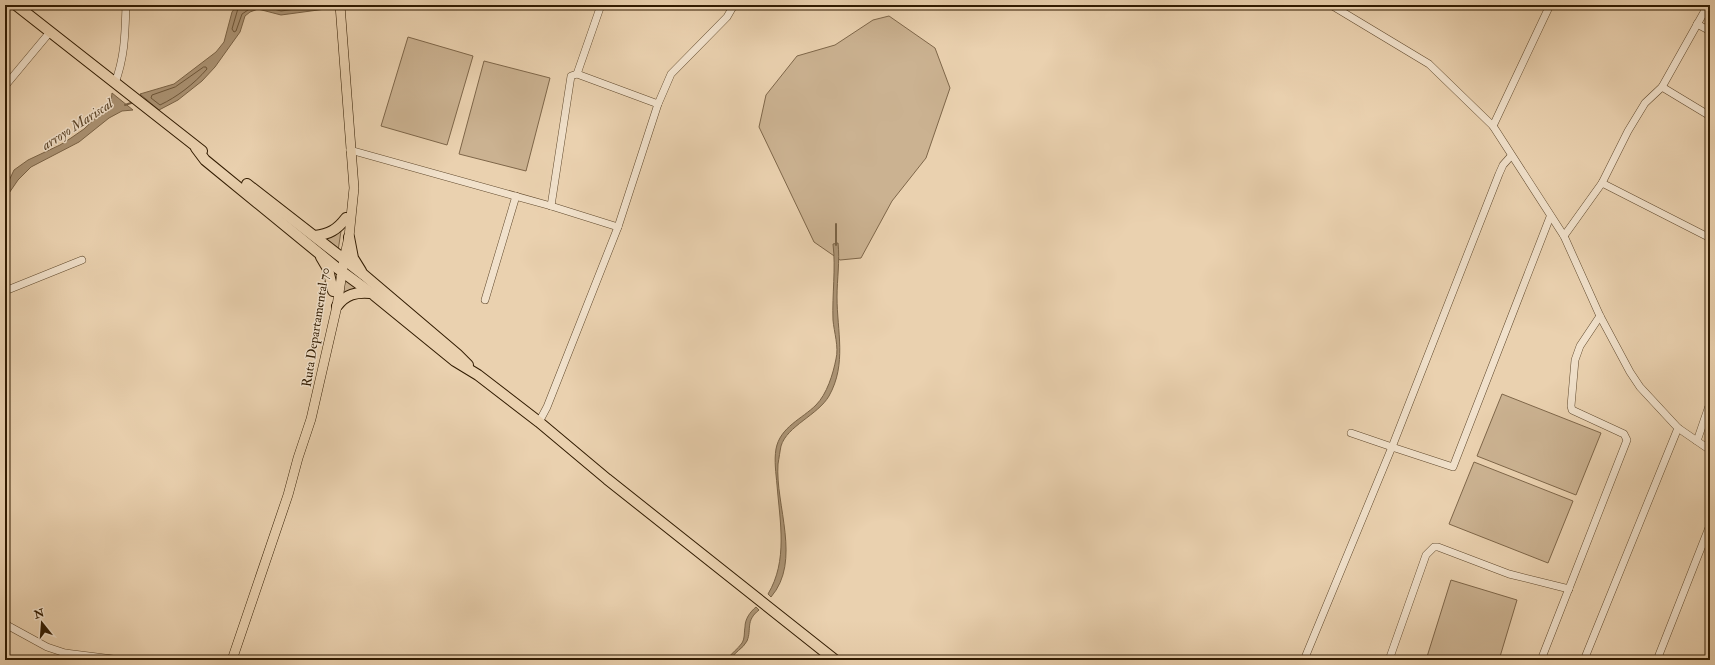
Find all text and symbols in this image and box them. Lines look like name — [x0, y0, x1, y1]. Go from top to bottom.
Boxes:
water label: arroyo Mariscal — [38, 94, 117, 154]
street label: Ruta Departamental 70 — [299, 266, 334, 388]
north arrow — [22, 603, 62, 643]
text: N — [32, 606, 47, 622]

